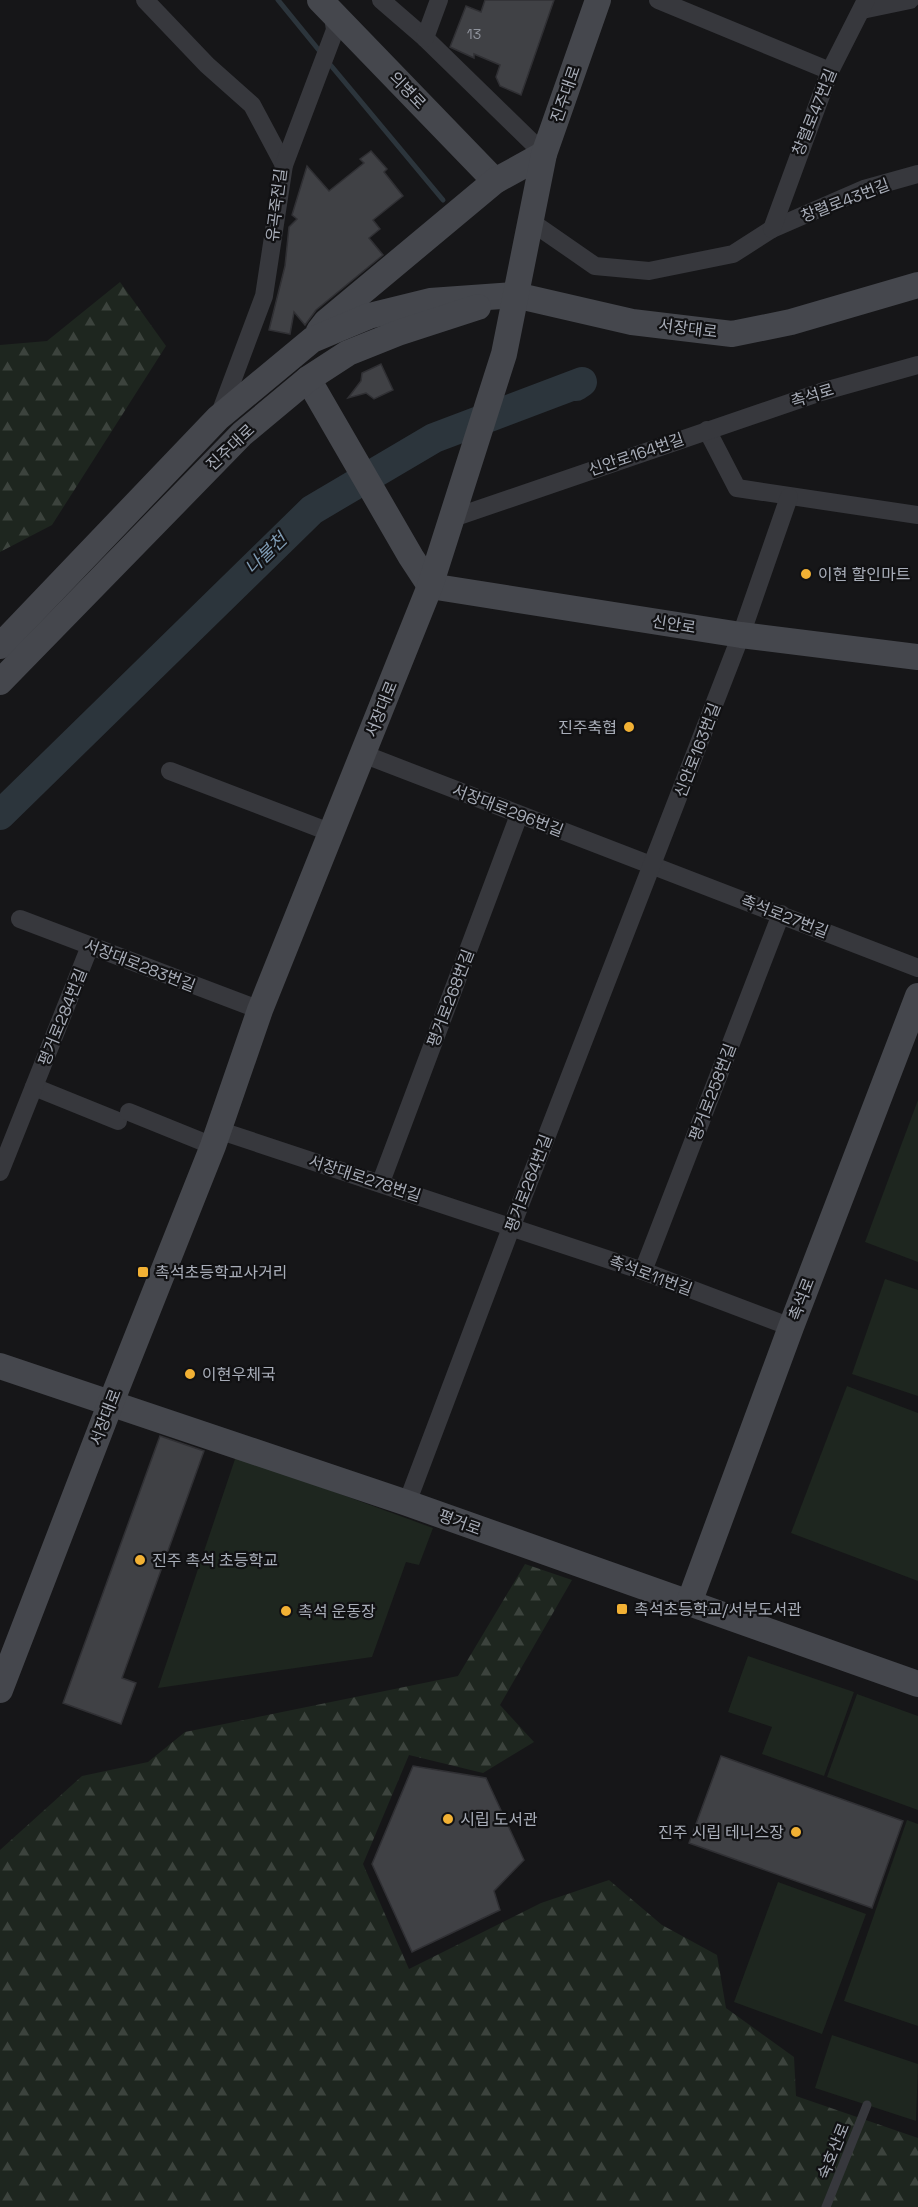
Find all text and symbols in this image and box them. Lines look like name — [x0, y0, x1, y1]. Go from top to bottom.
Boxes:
house number: 13 — [467, 25, 481, 43]
street label: 진주대로 — [546, 63, 585, 125]
street label: 창렬로47번길 — [787, 66, 841, 159]
street label: 의병로 — [385, 67, 431, 114]
street label: 유곡죽전길 — [262, 167, 291, 243]
street label: 창렬로43번길 — [798, 174, 892, 227]
street label: 서장대로 — [657, 314, 719, 343]
street label: 촉석로 — [788, 379, 837, 412]
street label: 진주대로 — [202, 419, 259, 475]
street label: 신안로164번길 — [585, 428, 687, 481]
water label: 나불천 — [240, 526, 293, 579]
place label: 이현 할인마트 — [818, 564, 910, 585]
marker: 이현 할인마트 — [799, 567, 813, 581]
street label: 신안로 — [650, 611, 698, 638]
street label: 서장대로 — [361, 678, 402, 740]
street label: 신안로163번길 — [670, 700, 725, 801]
place label: 진주축협 — [558, 717, 617, 738]
marker: 진주축협 — [622, 720, 636, 734]
street label: 서장대로296번길 — [449, 780, 566, 841]
street label: 촉석로27번길 — [738, 890, 832, 943]
street label: 서장대로283번길 — [81, 935, 198, 996]
street label: 평거로268번길 — [422, 946, 479, 1050]
street label: 평거로284번길 — [33, 965, 92, 1069]
street label: 평거로258번길 — [684, 1040, 741, 1144]
street label: 평거로264번길 — [500, 1131, 557, 1235]
street label: 서장대로278번길 — [306, 1150, 424, 1207]
street label: 촉석로11번길 — [606, 1251, 695, 1300]
place label: 촉석초등학교사거리 — [155, 1262, 287, 1283]
marker: 촉석초등학교사거리 — [136, 1265, 150, 1279]
street label: 촉석로 — [784, 1275, 819, 1324]
place label: 이현우체국 — [202, 1364, 276, 1385]
marker: 이현우체국 — [183, 1367, 197, 1381]
street label: 서장대로 — [85, 1386, 126, 1448]
street label: 평거로 — [435, 1505, 484, 1540]
place label: 진주 촉석 초등학교 — [152, 1550, 278, 1571]
marker: 진주 촉석 초등학교 — [133, 1553, 147, 1567]
place label: 촉석초등학교/서부도서관 — [634, 1599, 802, 1620]
place label: 촉석 운동장 — [298, 1601, 376, 1622]
marker: 촉석초등학교/서부도서관 — [615, 1602, 629, 1616]
marker: 촉석 운동장 — [279, 1604, 293, 1618]
place label: 시립 도서관 — [460, 1809, 538, 1830]
marker: 시립 도서관 — [441, 1812, 455, 1826]
place label: 진주 시립 테니스장 — [658, 1822, 784, 1843]
marker: 진주 시립 테니스장 — [789, 1825, 803, 1839]
street label: 숙호산로 — [813, 2120, 854, 2182]

